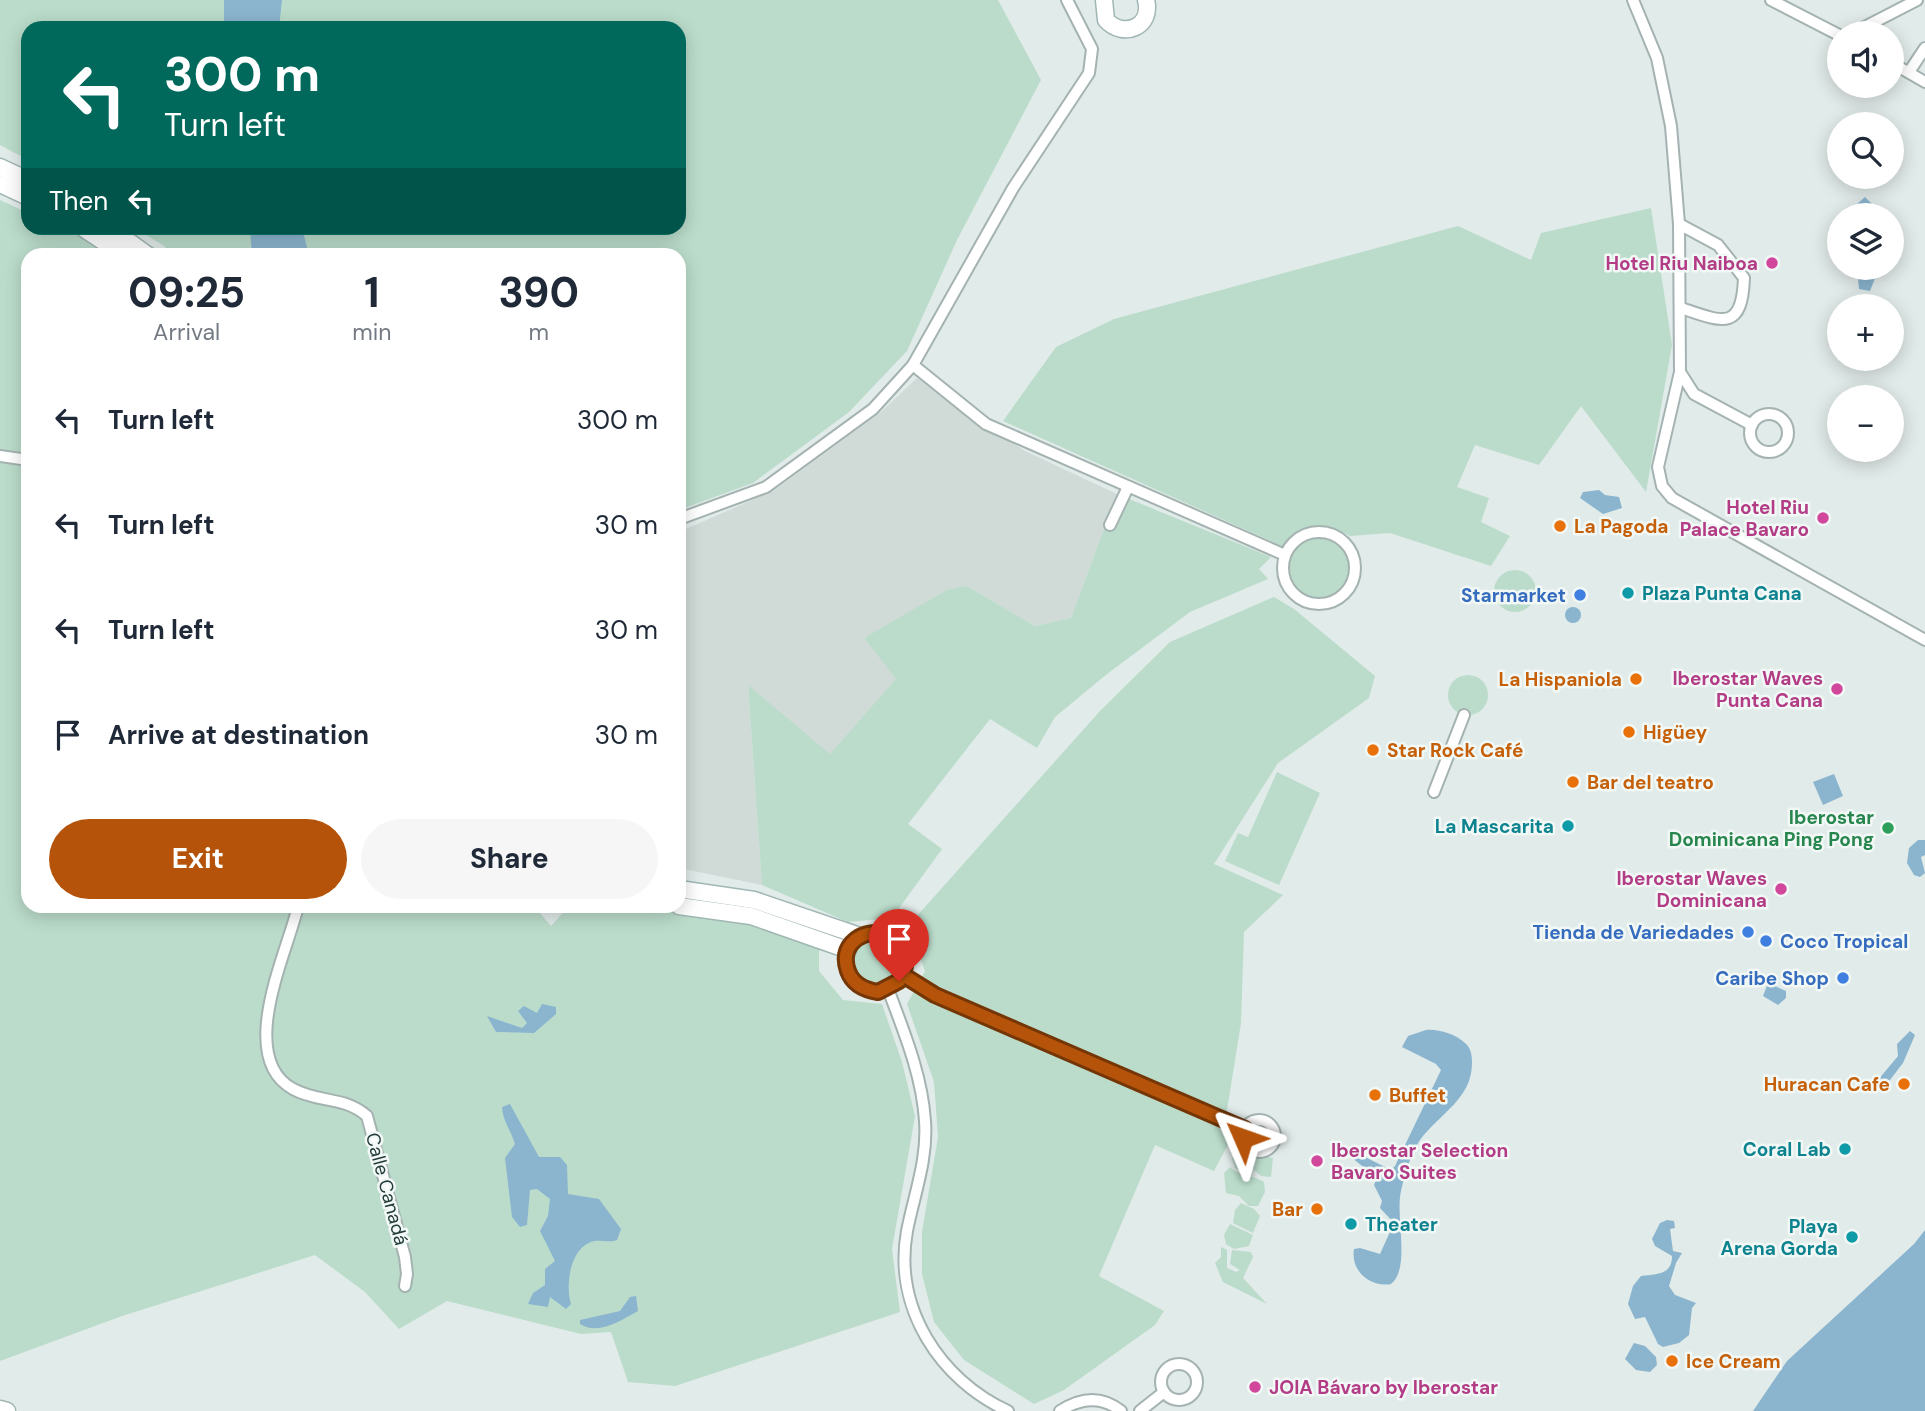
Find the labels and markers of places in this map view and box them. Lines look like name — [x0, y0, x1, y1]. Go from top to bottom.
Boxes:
place label: Hotel Riu Naiboa — [1606, 251, 1758, 276]
marker: Hotel Riu Naiboa — [1764, 255, 1780, 271]
place label: Hotel Riu Palace Bavaro — [1680, 495, 1809, 542]
marker: Hotel Riu Palace Bavaro — [1815, 510, 1831, 526]
place label: La Pagoda — [1574, 514, 1669, 539]
marker: La Pagoda — [1552, 518, 1568, 534]
place label: Plaza Punta Cana — [1642, 581, 1802, 606]
place label: Starmarket — [1461, 583, 1566, 608]
marker: Plaza Punta Cana — [1620, 585, 1636, 601]
marker: Starmarket — [1572, 587, 1588, 603]
place label: Iberostar Waves Punta Cana — [1672, 666, 1823, 713]
place label: La Hispaniola — [1499, 667, 1622, 692]
marker: La Hispaniola — [1628, 671, 1644, 687]
marker: Iberostar Waves Punta Cana — [1829, 681, 1845, 697]
place label: Higüey — [1643, 720, 1708, 745]
marker: Higüey — [1621, 724, 1637, 740]
place label: Star Rock Café — [1387, 738, 1523, 763]
marker: Star Rock Café — [1365, 742, 1381, 758]
place label: Bar del teatro — [1587, 770, 1714, 795]
marker: Bar del teatro — [1565, 774, 1581, 790]
place label: Iberostar Dominicana Ping Pong — [1669, 805, 1874, 852]
place label: La Mascarita — [1435, 814, 1554, 839]
marker: La Mascarita — [1560, 818, 1576, 834]
marker: Iberostar Dominicana Ping Pong — [1880, 820, 1896, 836]
place label: Iberostar Waves Dominicana — [1616, 866, 1767, 913]
marker: Iberostar Waves Dominicana — [1773, 881, 1789, 897]
pin — [869, 909, 929, 981]
place label: Tienda de Variedades — [1533, 920, 1734, 945]
marker: Tienda de Variedades — [1740, 924, 1756, 940]
place label: Coco Tropical — [1780, 929, 1908, 954]
marker: Coco Tropical — [1758, 933, 1774, 949]
place label: Caribe Shop — [1715, 966, 1829, 991]
marker: Caribe Shop — [1835, 970, 1851, 986]
place label: Huracan Cafe — [1764, 1072, 1890, 1097]
marker: Huracan Cafe — [1896, 1076, 1912, 1092]
place label: Buffet — [1389, 1083, 1446, 1108]
marker: Buffet — [1367, 1087, 1383, 1103]
place label: Coral Lab — [1743, 1137, 1831, 1162]
place label: Iberostar Selection Bavaro Suites — [1331, 1138, 1508, 1185]
marker: Coral Lab — [1837, 1141, 1853, 1157]
marker: Iberostar Selection Bavaro Suites — [1309, 1153, 1325, 1169]
place label: Bar — [1272, 1197, 1303, 1222]
marker: Bar — [1309, 1201, 1325, 1217]
place label: Theater — [1365, 1212, 1438, 1237]
place label: Playa Arena Gorda — [1721, 1214, 1838, 1261]
marker: Theater — [1343, 1216, 1359, 1232]
marker: Playa Arena Gorda — [1844, 1229, 1860, 1245]
place label: Ice Cream — [1686, 1349, 1781, 1374]
marker: Ice Cream — [1664, 1353, 1680, 1369]
place label: JOIA Bávaro by Iberostar — [1269, 1375, 1498, 1400]
marker: JOIA Bávaro by Iberostar — [1247, 1379, 1263, 1395]

